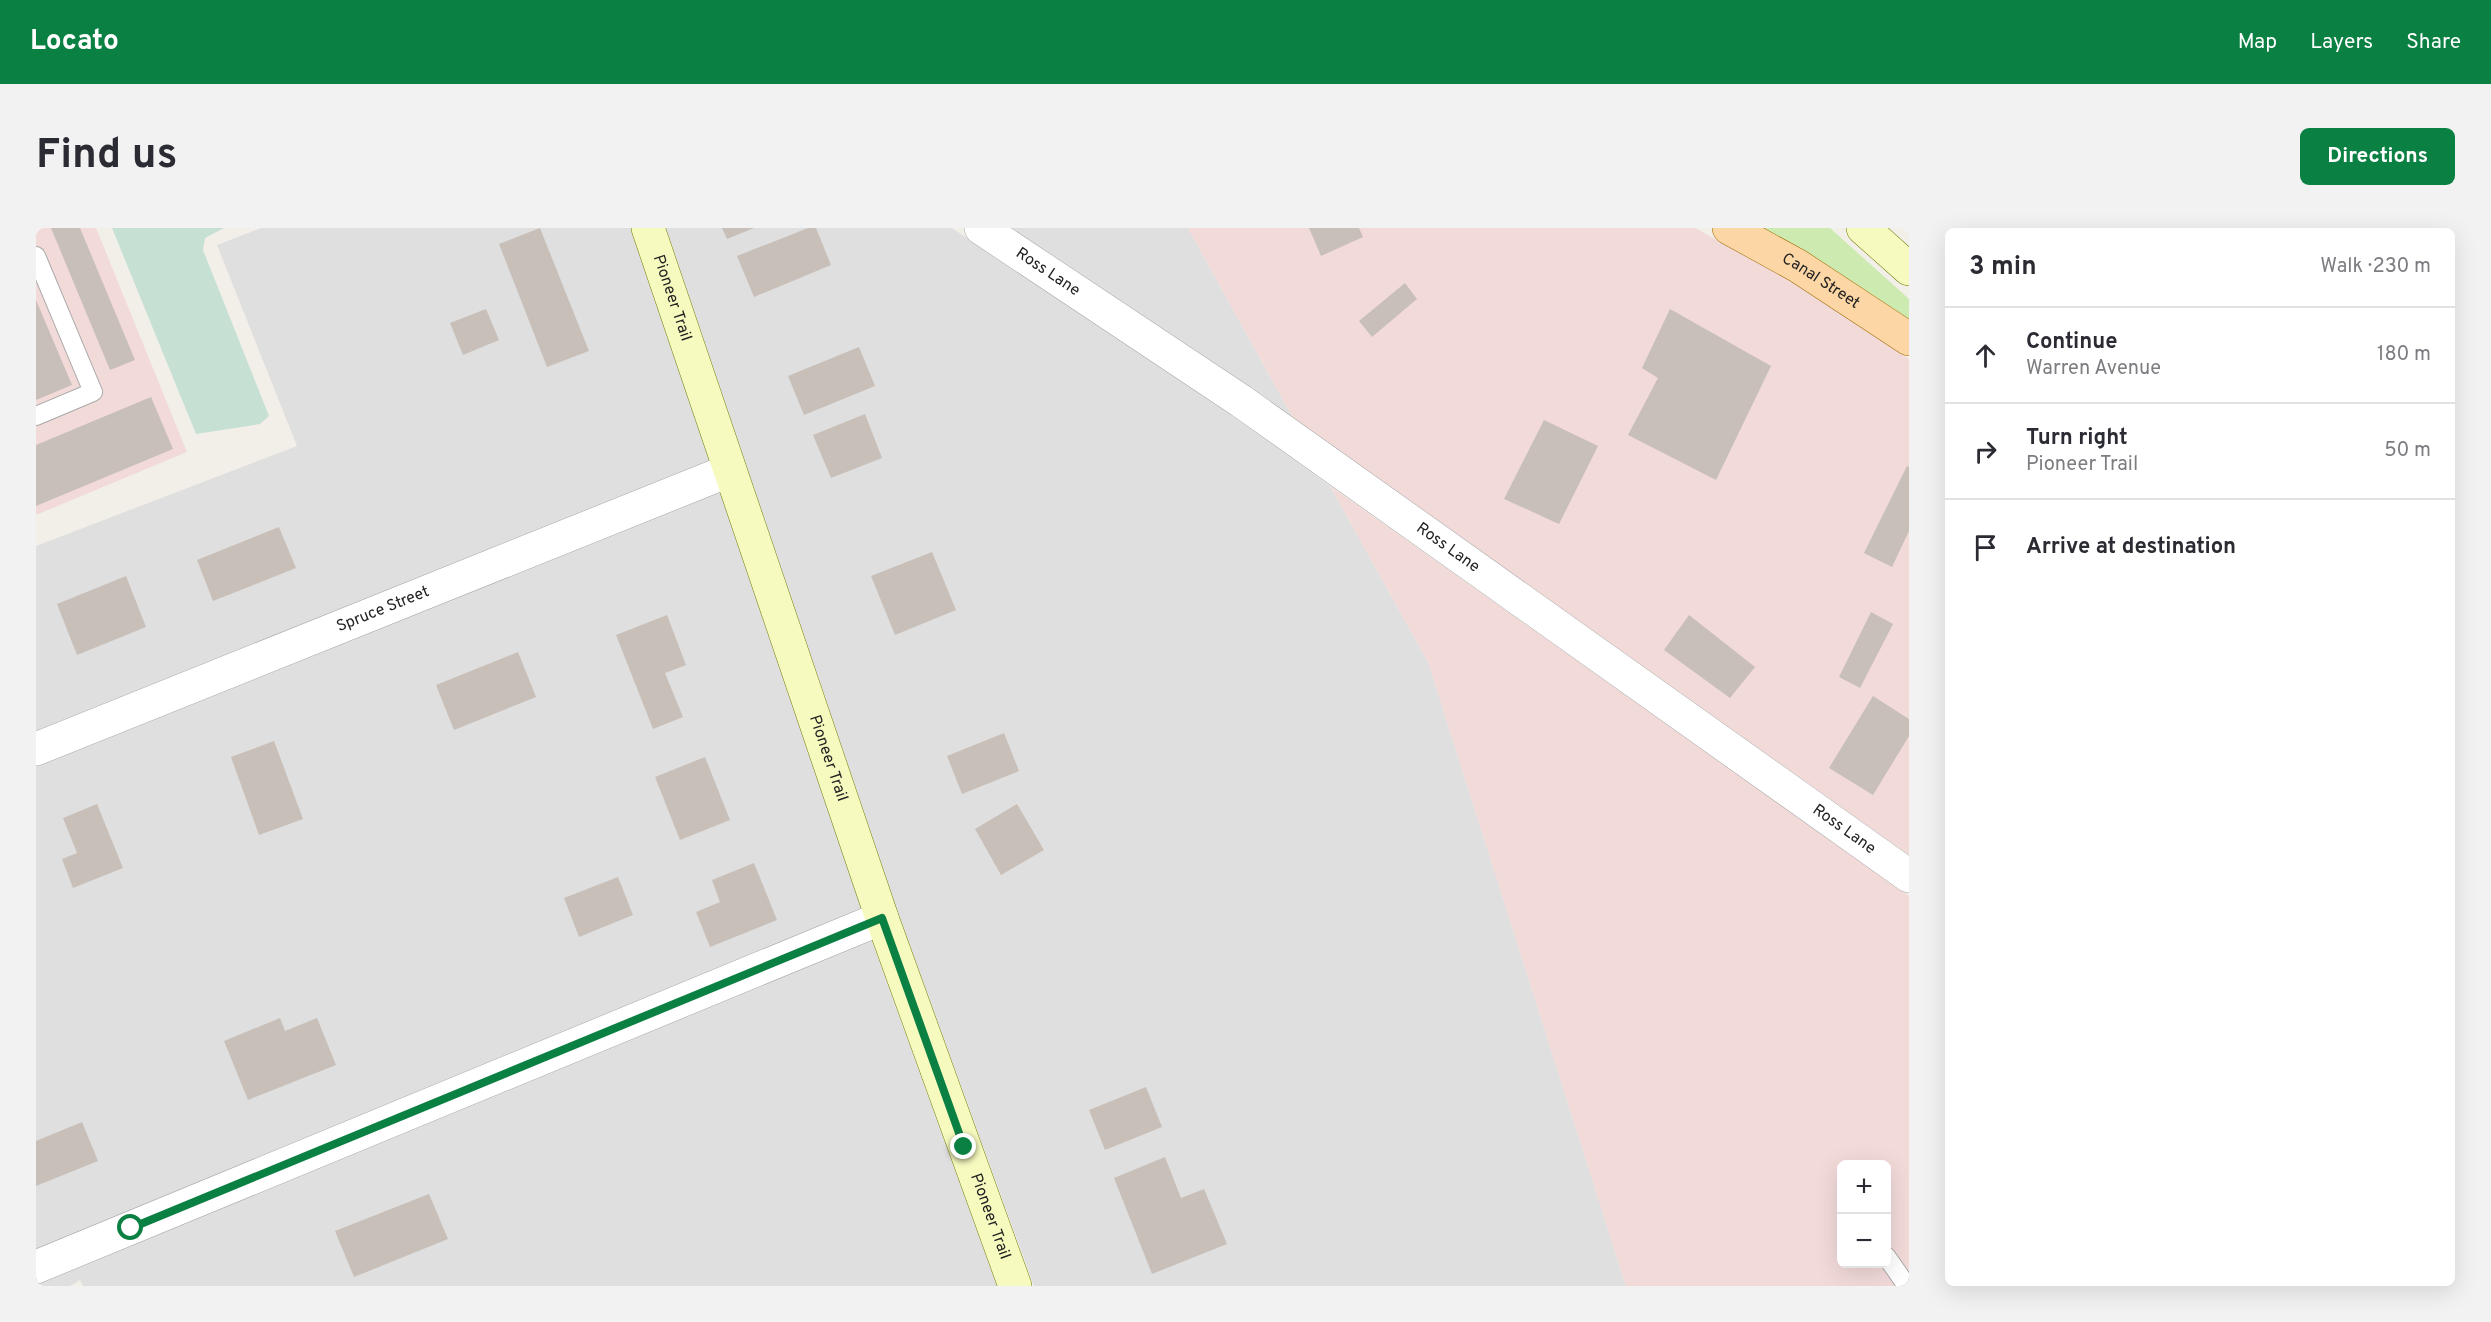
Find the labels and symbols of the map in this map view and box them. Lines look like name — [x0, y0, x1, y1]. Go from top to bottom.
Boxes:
street label: Ross Lane — [1012, 244, 1084, 301]
street label: Canal Street — [1778, 249, 1863, 314]
street label: Pioneer Trail — [648, 252, 696, 344]
street label: Ross Lane — [1412, 519, 1483, 577]
street label: Spruce Street — [334, 582, 432, 637]
street label: Pioneer Trail — [804, 713, 852, 804]
street label: Ross Lane — [1808, 800, 1879, 859]
route end — [950, 1133, 976, 1159]
street label: Pioneer Trail — [965, 1171, 1015, 1262]
route start — [117, 1214, 143, 1240]

